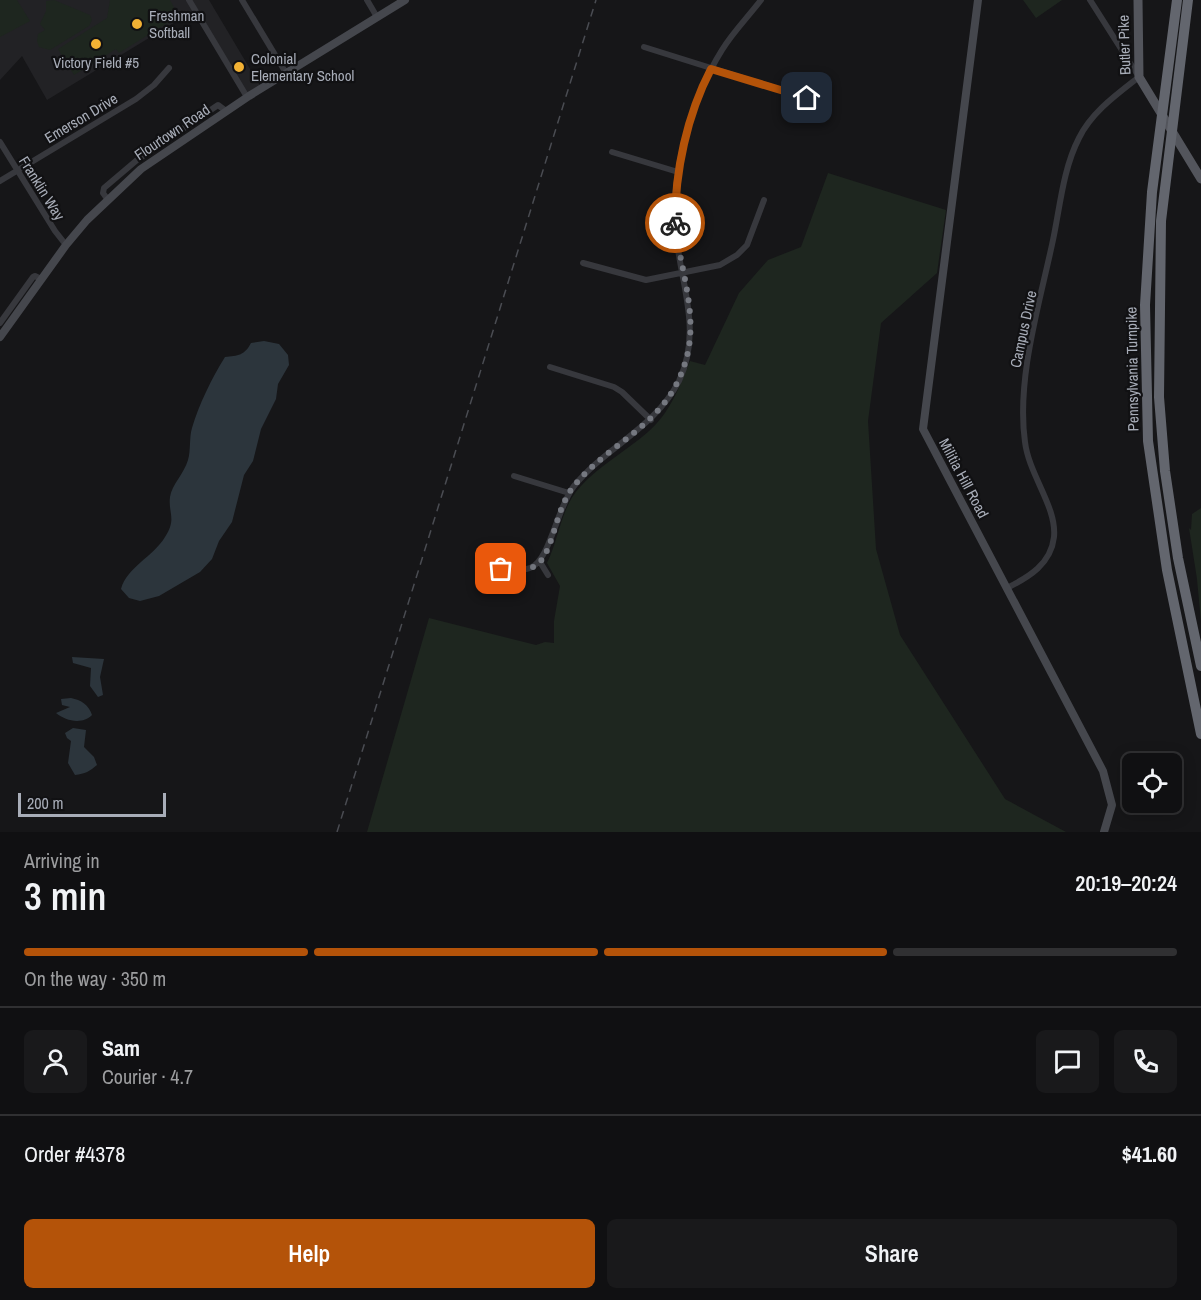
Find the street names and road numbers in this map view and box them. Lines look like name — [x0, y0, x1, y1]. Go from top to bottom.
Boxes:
street label: Butler Pike — [1112, 14, 1136, 75]
street label: Emerson Drive — [40, 88, 122, 148]
street label: Flourtown Road — [130, 99, 214, 165]
street label: Franklin Way — [14, 152, 70, 225]
street label: Campus Drive — [1005, 288, 1041, 370]
street label: Pennsylvania Turnpike — [1120, 306, 1144, 431]
street label: Militia Hill Road — [934, 434, 994, 522]

